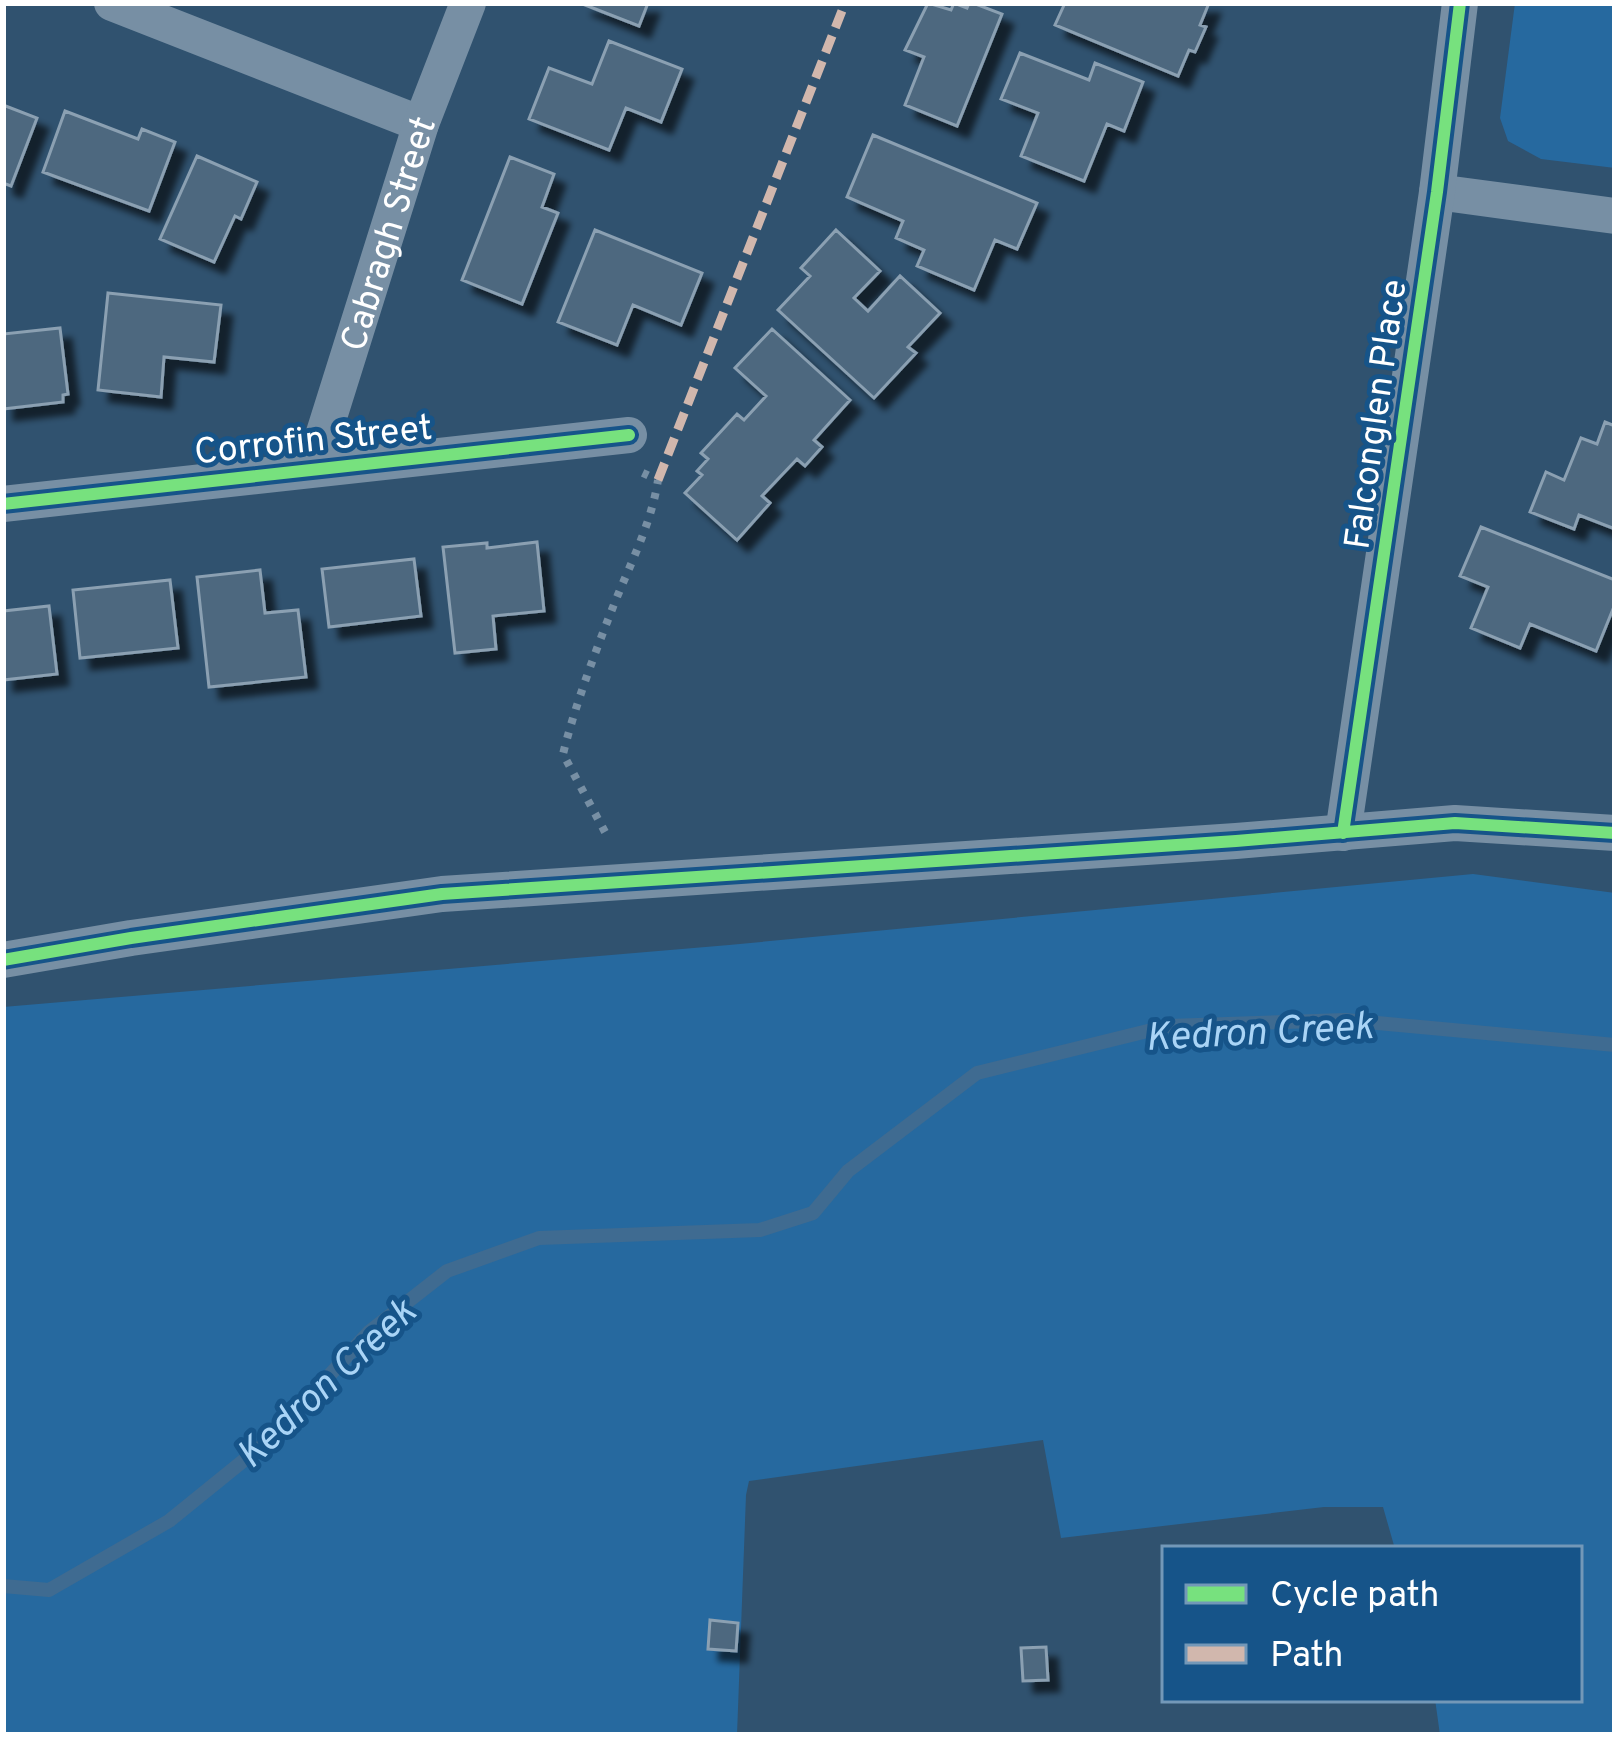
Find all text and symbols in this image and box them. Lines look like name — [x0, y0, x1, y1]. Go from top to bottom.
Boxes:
street label: Cabragh Street — [332, 111, 449, 357]
street label: Falconglen Place — [1336, 277, 1420, 552]
street label: Corrofin Street — [192, 407, 435, 477]
water label: Kedron Creek — [1144, 1004, 1376, 1065]
water label: Kedron Creek — [228, 1289, 429, 1481]
legend — [1162, 1546, 1582, 1702]
text: Cycle path — [1270, 1574, 1440, 1620]
text: Path — [1270, 1634, 1344, 1680]

